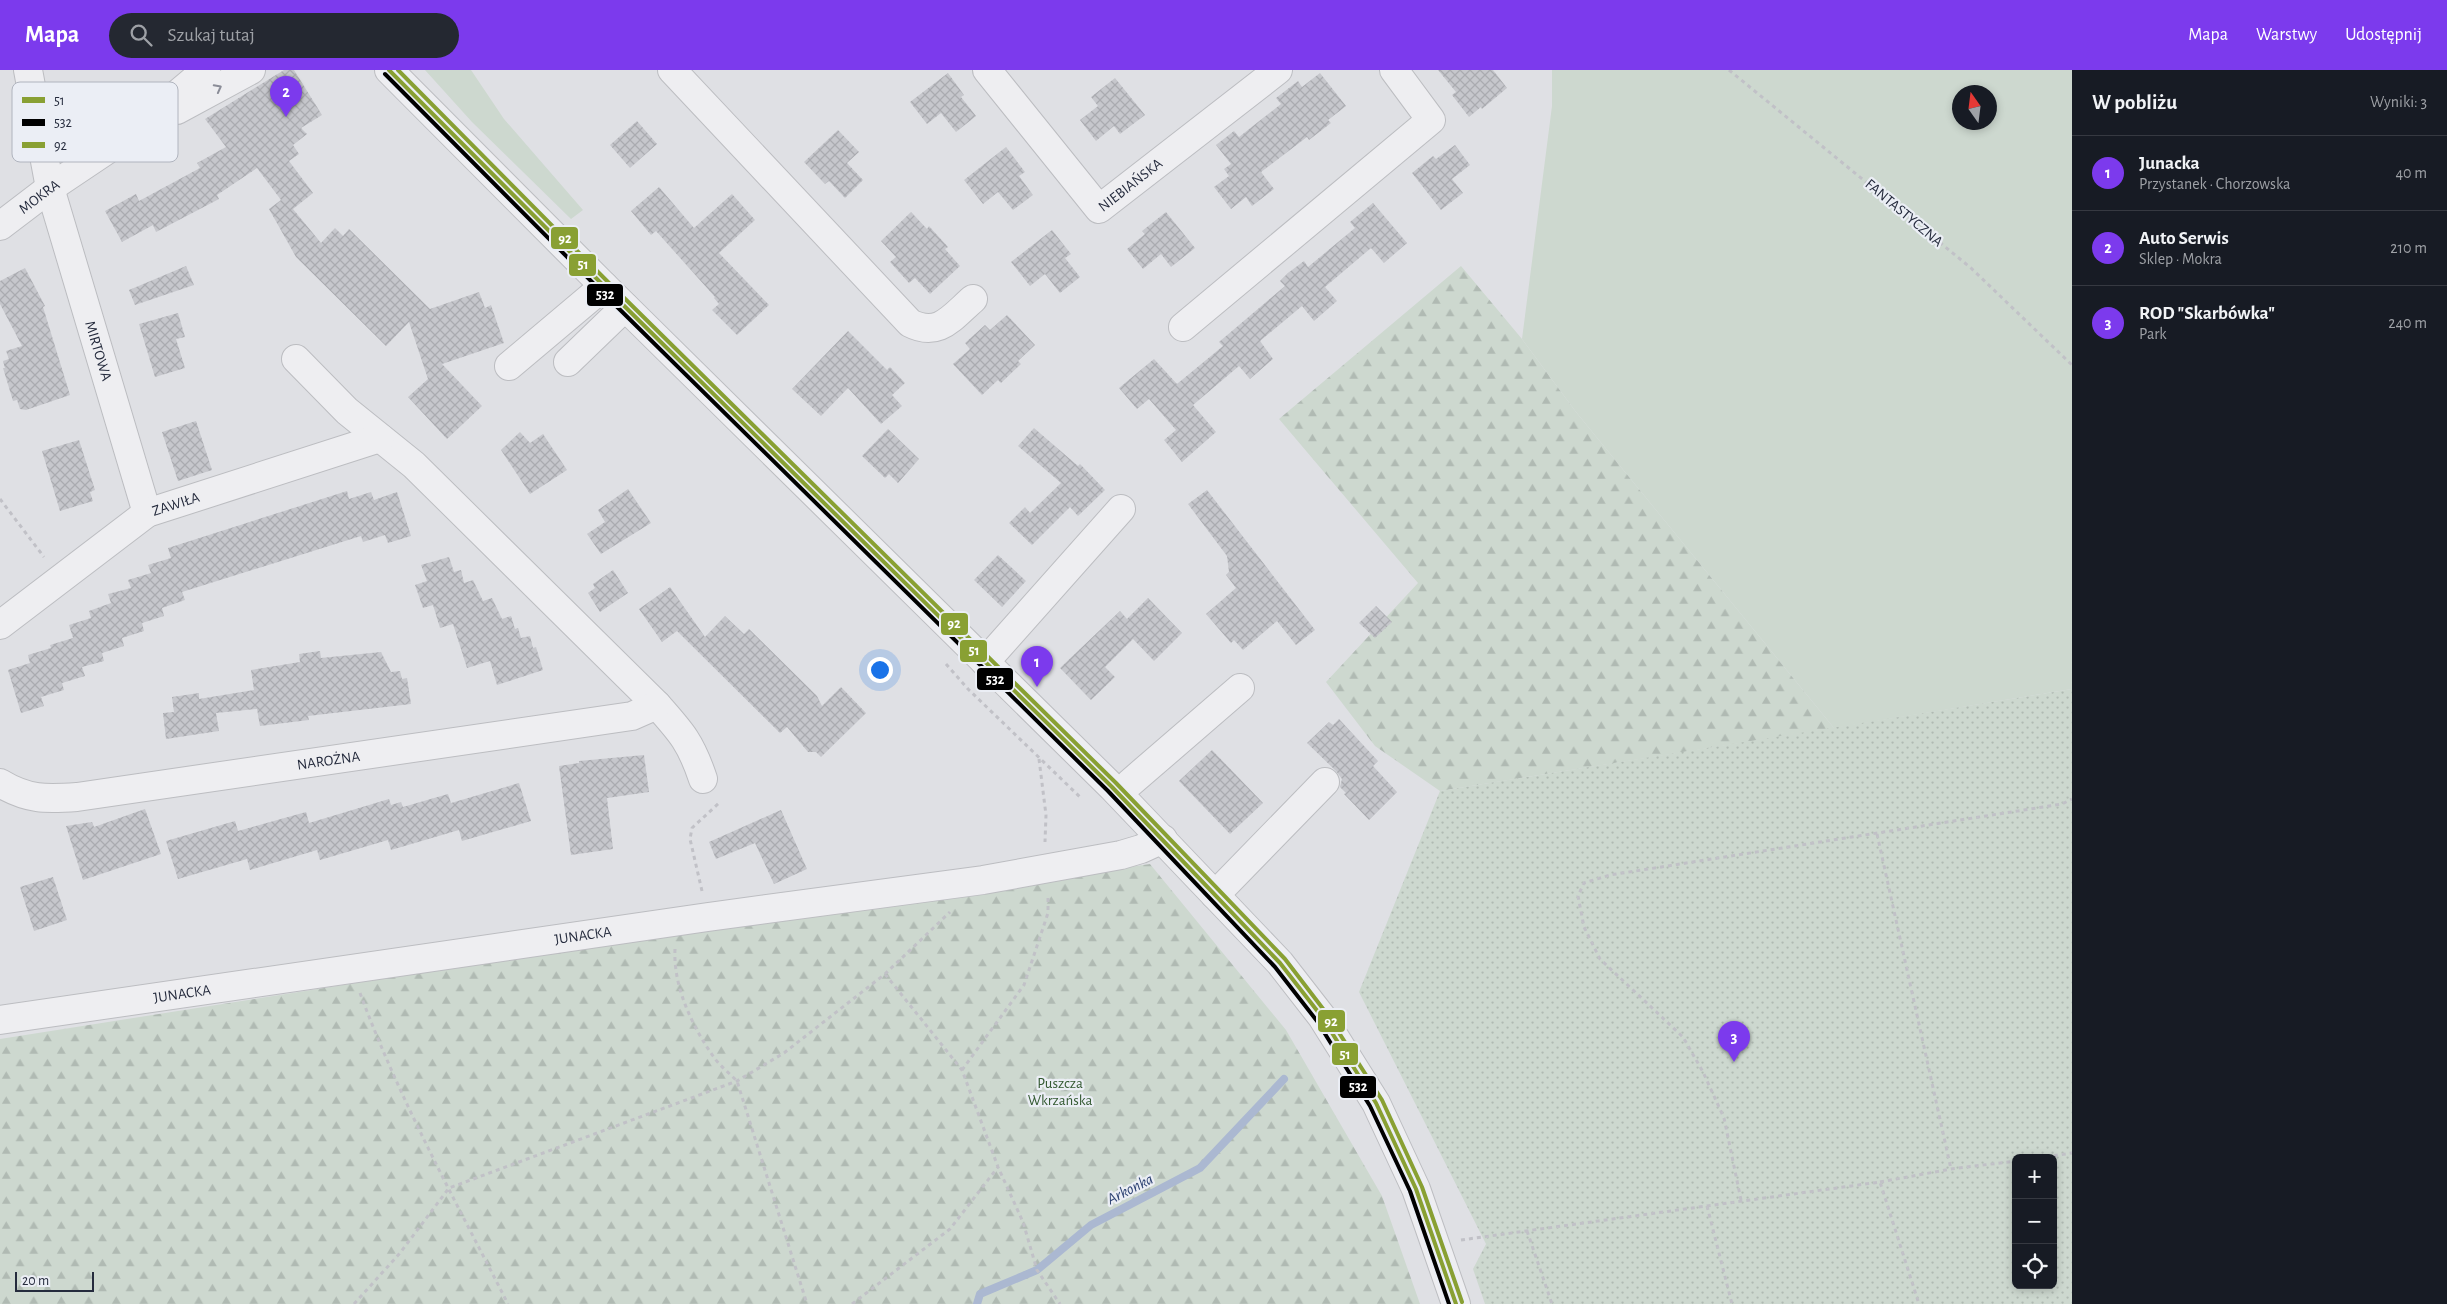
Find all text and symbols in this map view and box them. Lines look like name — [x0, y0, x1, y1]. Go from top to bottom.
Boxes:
search box — [109, 13, 459, 58]
icon: search — [127, 21, 155, 49]
text: Mapa — [25, 23, 79, 47]
text: Szukaj tutaj — [167, 26, 255, 45]
text: Mapa — [2188, 26, 2228, 44]
text: Warstwy — [2256, 26, 2317, 44]
text: Udostępnij — [2345, 26, 2422, 44]
pin: 2 — [270, 76, 302, 117]
legend — [12, 82, 178, 162]
one-way arrow — [213, 84, 222, 94]
north arrow — [1952, 85, 1997, 130]
text: W pobliżu — [2092, 92, 2177, 113]
text: 51 — [54, 94, 65, 108]
text: Wyniki: 3 — [2370, 94, 2427, 110]
text: 532 — [54, 116, 72, 130]
text: 92 — [54, 139, 67, 153]
text: Junacka — [2139, 154, 2200, 173]
street label: NIEBIAŃSKA — [1095, 155, 1165, 214]
text: 1 — [2105, 165, 2111, 181]
text: 40 m — [2395, 165, 2427, 181]
street label: MOKRA — [16, 176, 62, 216]
street label: FANTASTYCZNA — [1862, 176, 1946, 250]
text: Przystanek · Chorzowska — [2139, 176, 2290, 192]
line badge: 92 — [550, 226, 579, 250]
text: Auto Serwis — [2139, 229, 2229, 248]
text: 92 — [558, 232, 572, 246]
text: 2 — [2104, 240, 2112, 256]
text: 210 m — [2390, 240, 2427, 256]
text: Sklep · Mokra — [2139, 251, 2222, 267]
line badge: 51 — [568, 253, 597, 277]
text: 51 — [577, 258, 589, 272]
line badge: 532 — [586, 283, 624, 307]
text: 532 — [596, 288, 615, 302]
text: ROD "Skarbówka" — [2139, 304, 2275, 323]
text: 3 — [2105, 315, 2111, 331]
text: 240 m — [2388, 315, 2427, 331]
street label: MIRTOWA — [83, 319, 115, 383]
text: Park — [2139, 326, 2167, 342]
street label: ZAWIŁA — [150, 489, 202, 518]
line badge: 92 — [940, 612, 969, 636]
text: 92 — [947, 617, 961, 631]
line badge: 51 — [959, 639, 988, 663]
text: 51 — [968, 644, 980, 658]
pin: 1 — [1021, 646, 1053, 687]
your location — [867, 657, 893, 683]
line badge: 532 — [976, 667, 1014, 691]
text: 532 — [986, 673, 1005, 687]
street label: NAROŻNA — [296, 748, 361, 772]
street label: JUNACKA — [553, 924, 613, 947]
street label: JUNACKA — [153, 982, 212, 1005]
line badge: 92 — [1317, 1009, 1346, 1033]
text: 92 — [1324, 1015, 1338, 1029]
pin: 3 — [1718, 1021, 1750, 1062]
line badge: 51 — [1331, 1042, 1359, 1066]
text: 51 — [1339, 1048, 1351, 1062]
line badge: 532 — [1339, 1075, 1377, 1099]
park label: Puszcza Wkrzańska — [1028, 1076, 1092, 1108]
text: 532 — [1349, 1080, 1368, 1094]
map controls — [2012, 1154, 2057, 1289]
button: + — [2012, 1154, 2057, 1199]
water label: Arkonka — [1103, 1171, 1156, 1208]
button: − — [2012, 1199, 2057, 1244]
button: locate — [2012, 1244, 2057, 1289]
scale bar — [15, 1269, 94, 1292]
text: 20 m — [22, 1274, 49, 1288]

